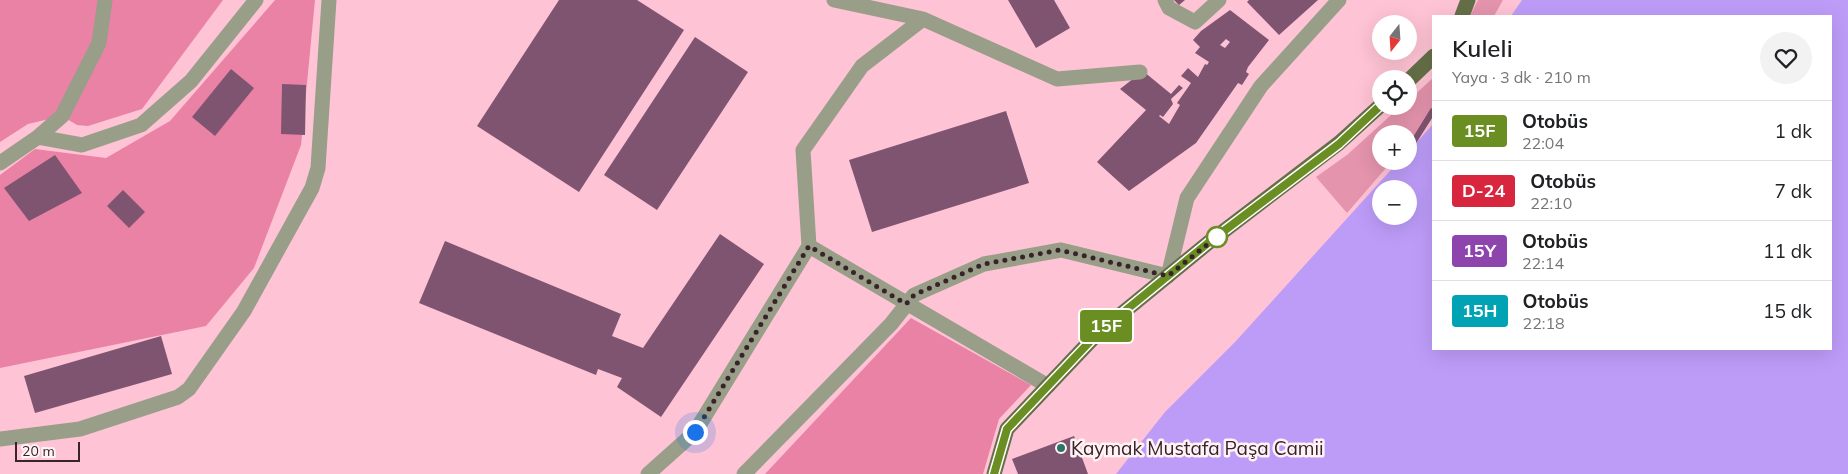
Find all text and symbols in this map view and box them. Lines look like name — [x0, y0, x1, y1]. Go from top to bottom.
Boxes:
north arrow — [1372, 15, 1418, 60]
map controls — [1372, 15, 1417, 225]
button: heart — [1760, 32, 1812, 84]
text: Kuleli — [1452, 33, 1513, 63]
text: Yaya · 3 dk · 210 m — [1452, 67, 1591, 87]
button: locate — [1372, 70, 1417, 115]
text: Otobüs — [1522, 109, 1588, 133]
text: 15F — [1464, 119, 1495, 142]
text: 1 dk — [1774, 119, 1812, 143]
button: + — [1372, 125, 1417, 170]
text: 22:04 — [1522, 133, 1564, 153]
text: Otobüs — [1530, 169, 1596, 193]
text: D-24 — [1462, 179, 1505, 202]
text: 7 dk — [1774, 179, 1812, 203]
button: − — [1372, 180, 1417, 225]
text: 22:10 — [1530, 193, 1572, 213]
unlabelled marker — [1206, 226, 1228, 248]
text: Otobüs — [1522, 229, 1588, 253]
text: 15Y — [1463, 239, 1496, 262]
text: 11 dk — [1763, 239, 1812, 263]
text: 22:14 — [1522, 253, 1564, 273]
text: Otobüs — [1523, 289, 1588, 313]
text: 15H — [1462, 299, 1498, 322]
text: 15 dk — [1763, 299, 1812, 323]
line badge: 15F — [1077, 310, 1135, 342]
text: 22:18 — [1523, 313, 1565, 333]
text: 15F — [1090, 314, 1122, 337]
your location — [683, 420, 708, 445]
place label: Kaymak Mustafa Paşa Camii — [1071, 436, 1324, 460]
scale bar — [15, 439, 80, 462]
text: 20 m — [22, 442, 55, 460]
marker: Kaymak Mustafa Paşa Camii — [1055, 442, 1067, 454]

